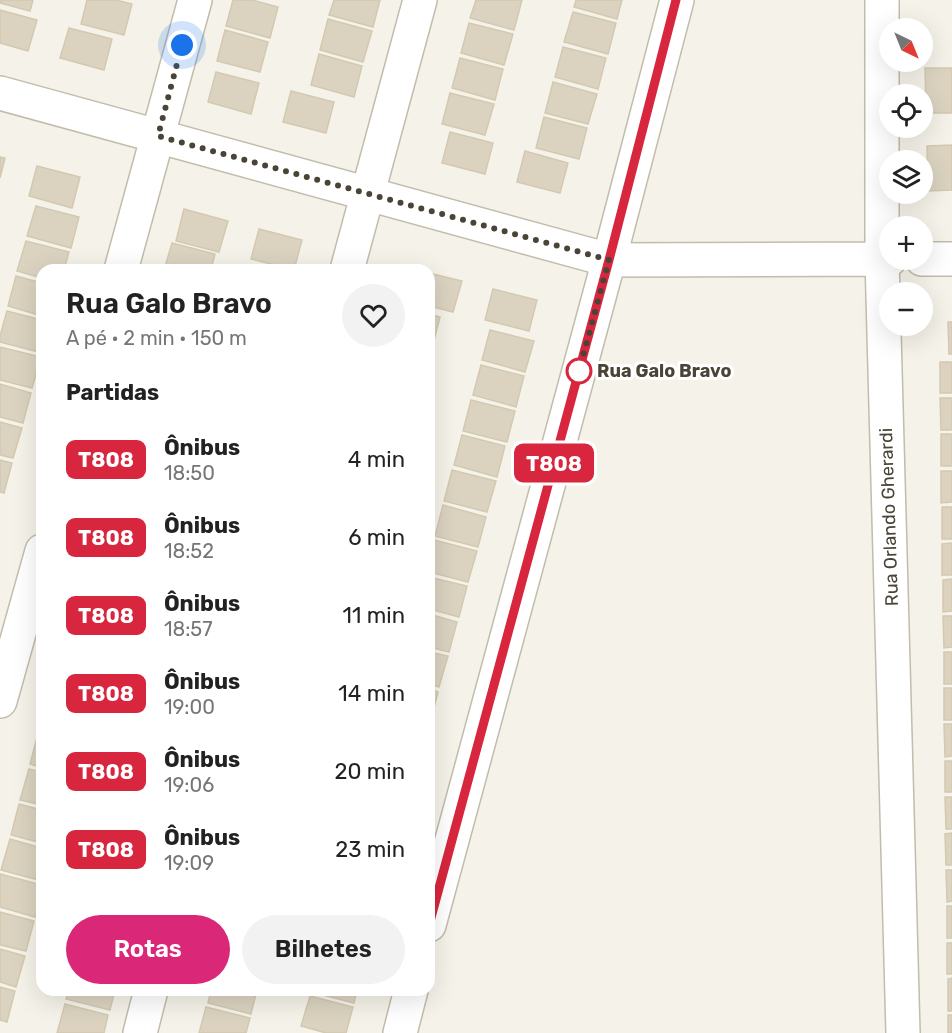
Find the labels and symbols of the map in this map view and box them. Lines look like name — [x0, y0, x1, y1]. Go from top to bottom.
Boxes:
north arrow — [879, 18, 933, 72]
your location — [167, 30, 197, 60]
marker: Rua Galo Bravo — [566, 358, 592, 384]
place label: Rua Galo Bravo — [597, 360, 731, 382]
street label: Rua Orlando Gherardi — [875, 428, 903, 606]
line badge: T808 — [512, 444, 596, 482]

